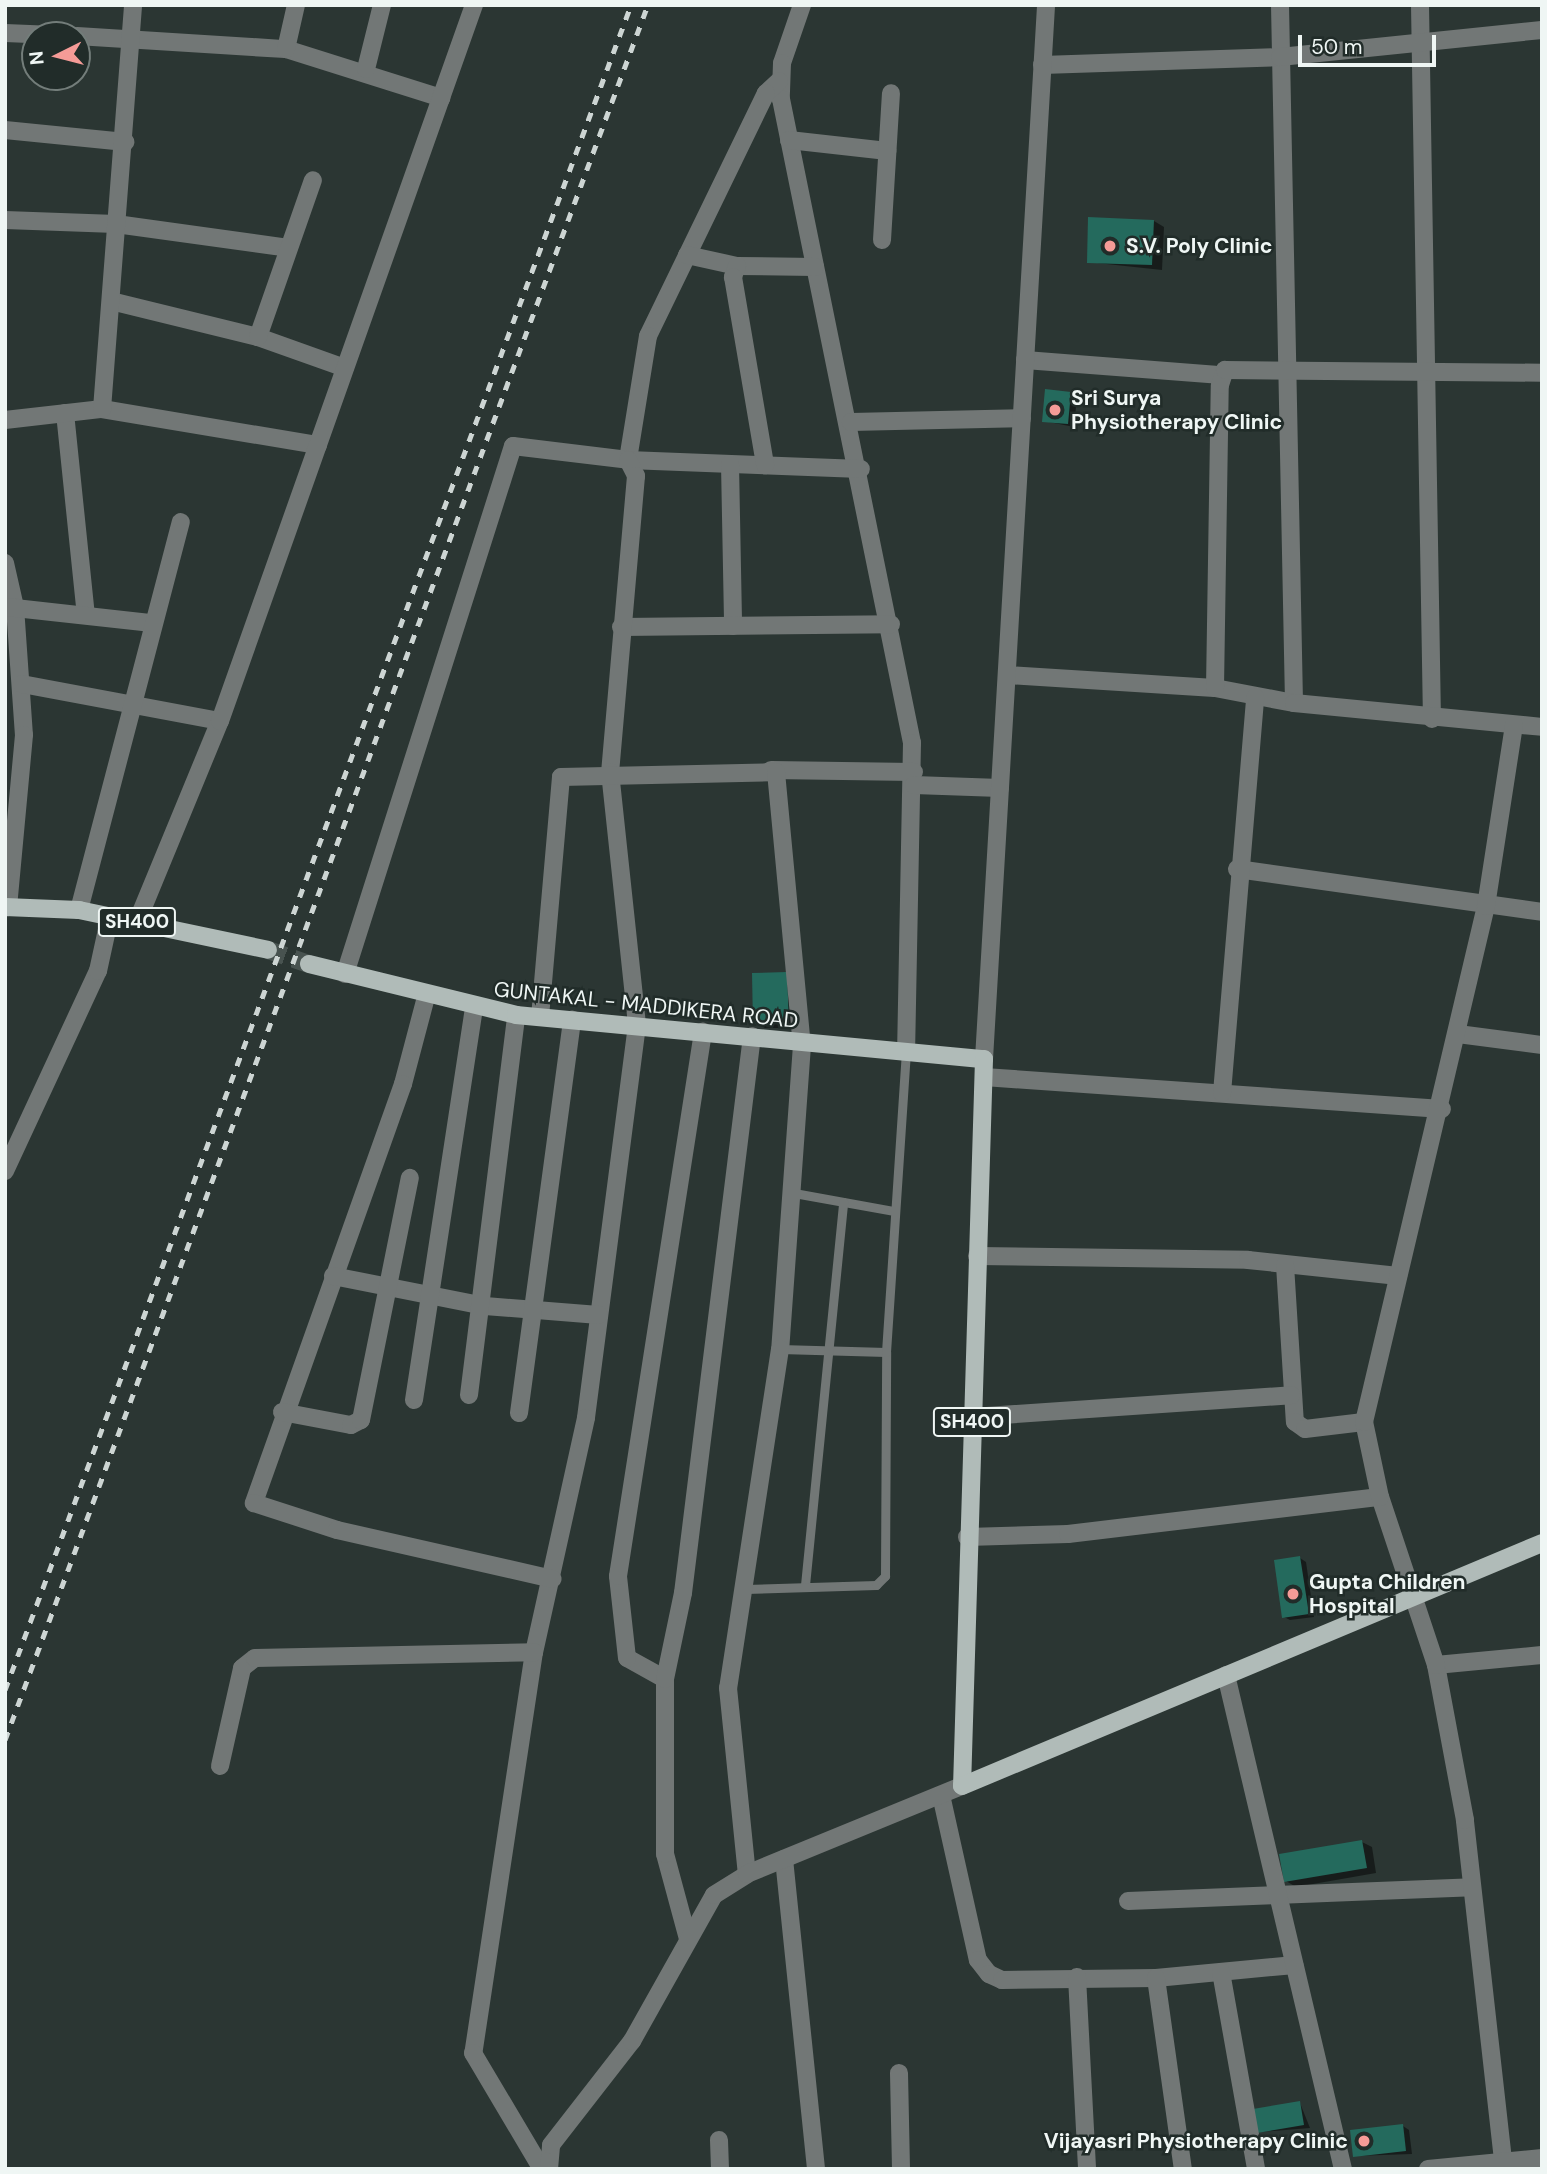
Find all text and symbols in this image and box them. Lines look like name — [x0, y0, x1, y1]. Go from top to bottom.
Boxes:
north arrow — [21, 21, 91, 91]
scale bar — [1302, 21, 1440, 65]
text: 50 m — [1311, 33, 1362, 61]
text: N — [23, 50, 50, 66]
place label: S.V. Poly Clinic — [1126, 233, 1272, 259]
marker: S.V. Poly Clinic — [1100, 236, 1120, 256]
place label: Sri Surya Physiotherapy Clinic — [1071, 385, 1282, 435]
marker: Sri Surya Physiotherapy Clinic — [1045, 400, 1065, 420]
road number: SH400 — [97, 906, 177, 938]
street label: GUNTAKAL - MADDIKERA ROAD — [493, 976, 799, 1034]
road number: SH400 — [932, 1406, 1012, 1438]
place label: Gupta Children Hospital — [1309, 1569, 1466, 1619]
marker: Gupta Children Hospital — [1283, 1584, 1303, 1604]
place label: Vijayasri Physiotherapy Clinic — [1044, 2128, 1348, 2154]
marker: Vijayasri Physiotherapy Clinic — [1354, 2131, 1374, 2151]

